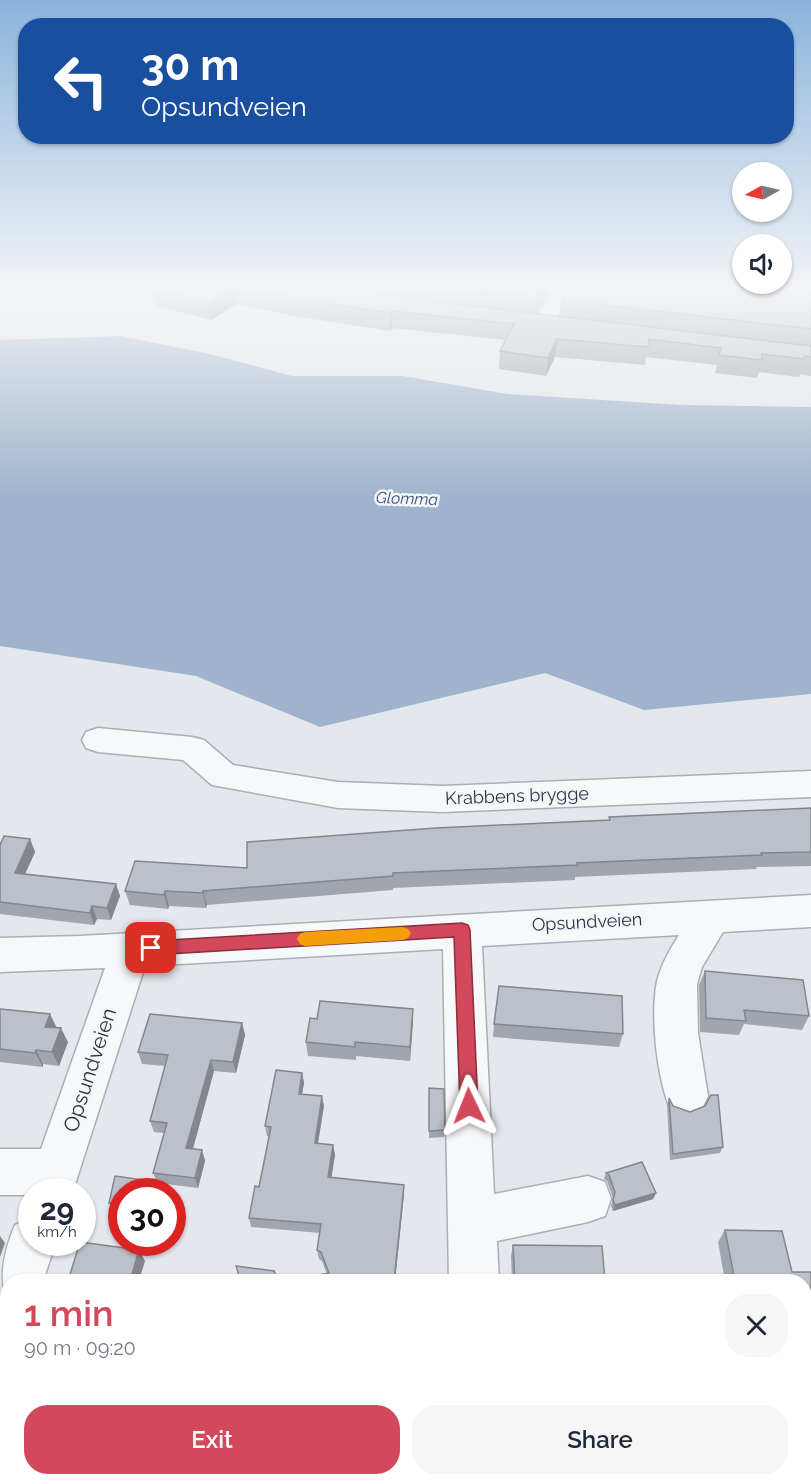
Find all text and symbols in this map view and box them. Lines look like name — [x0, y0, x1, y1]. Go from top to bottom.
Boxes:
text: 30 m — [141, 41, 239, 90]
icon: left — [42, 42, 120, 120]
text: Opsundveien — [141, 91, 307, 122]
north arrow — [732, 162, 792, 222]
map controls — [732, 162, 792, 294]
button: sound — [732, 234, 792, 294]
water label: Glomma — [376, 488, 439, 509]
street label: Krabbens brygge — [445, 782, 590, 809]
street label: Opsundveien — [531, 908, 643, 935]
pin — [125, 922, 176, 973]
icon: arrive — [134, 931, 167, 964]
street label: Opsundveien — [58, 1005, 121, 1135]
position arrow — [437, 1074, 501, 1138]
speed limit sign: 30 — [108, 1178, 186, 1256]
text: 29 — [40, 1192, 74, 1227]
text: km/h — [37, 1223, 77, 1241]
text: 1 min — [24, 1292, 113, 1334]
button: close — [725, 1294, 788, 1357]
text: 90 m · 09:20 — [24, 1336, 136, 1360]
button: Exit — [24, 1405, 400, 1474]
button: Share — [412, 1405, 788, 1474]

